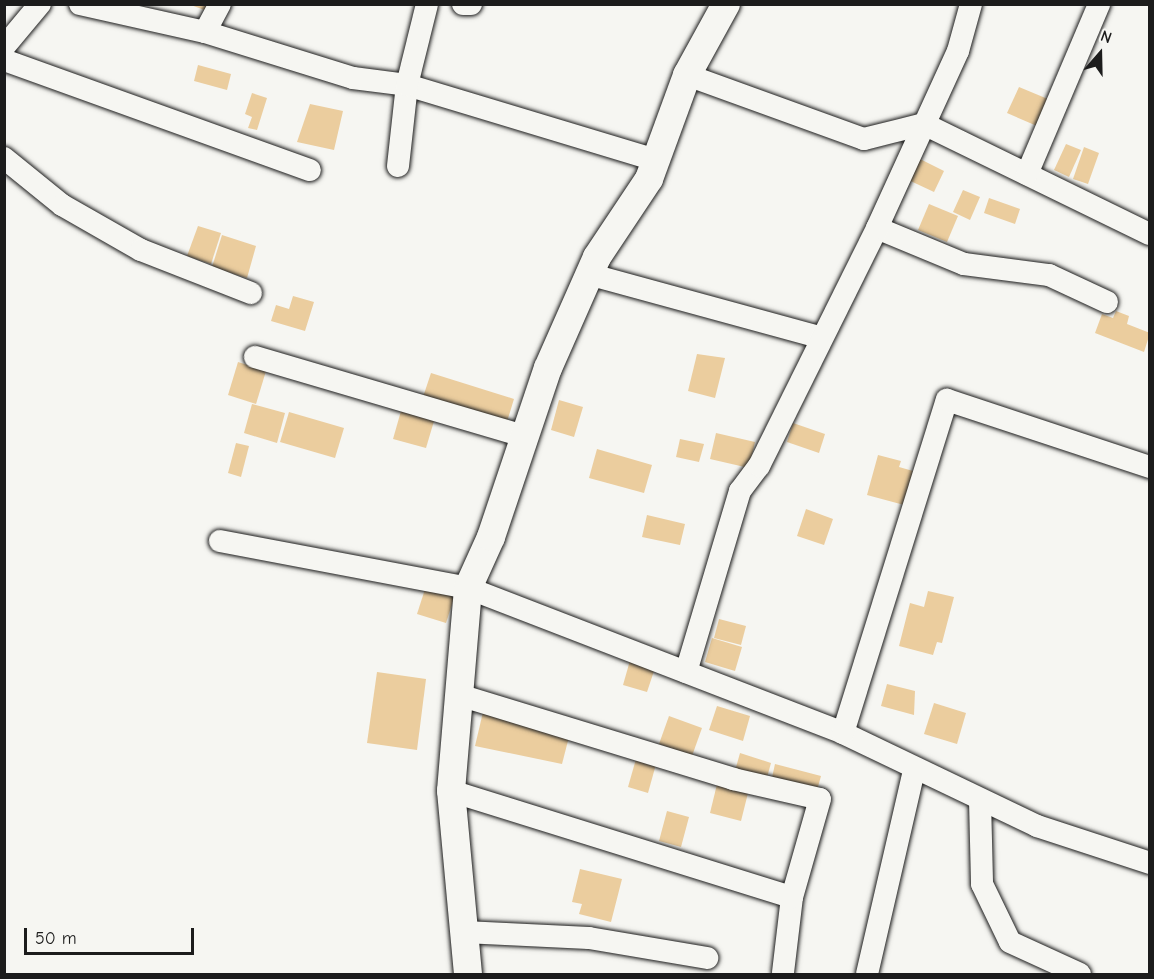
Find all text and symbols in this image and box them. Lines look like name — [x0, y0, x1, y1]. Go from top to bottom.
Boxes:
north arrow — [1070, 24, 1130, 84]
text: N — [1098, 27, 1114, 47]
scale bar — [27, 916, 196, 954]
text: 50 m — [35, 928, 77, 949]

